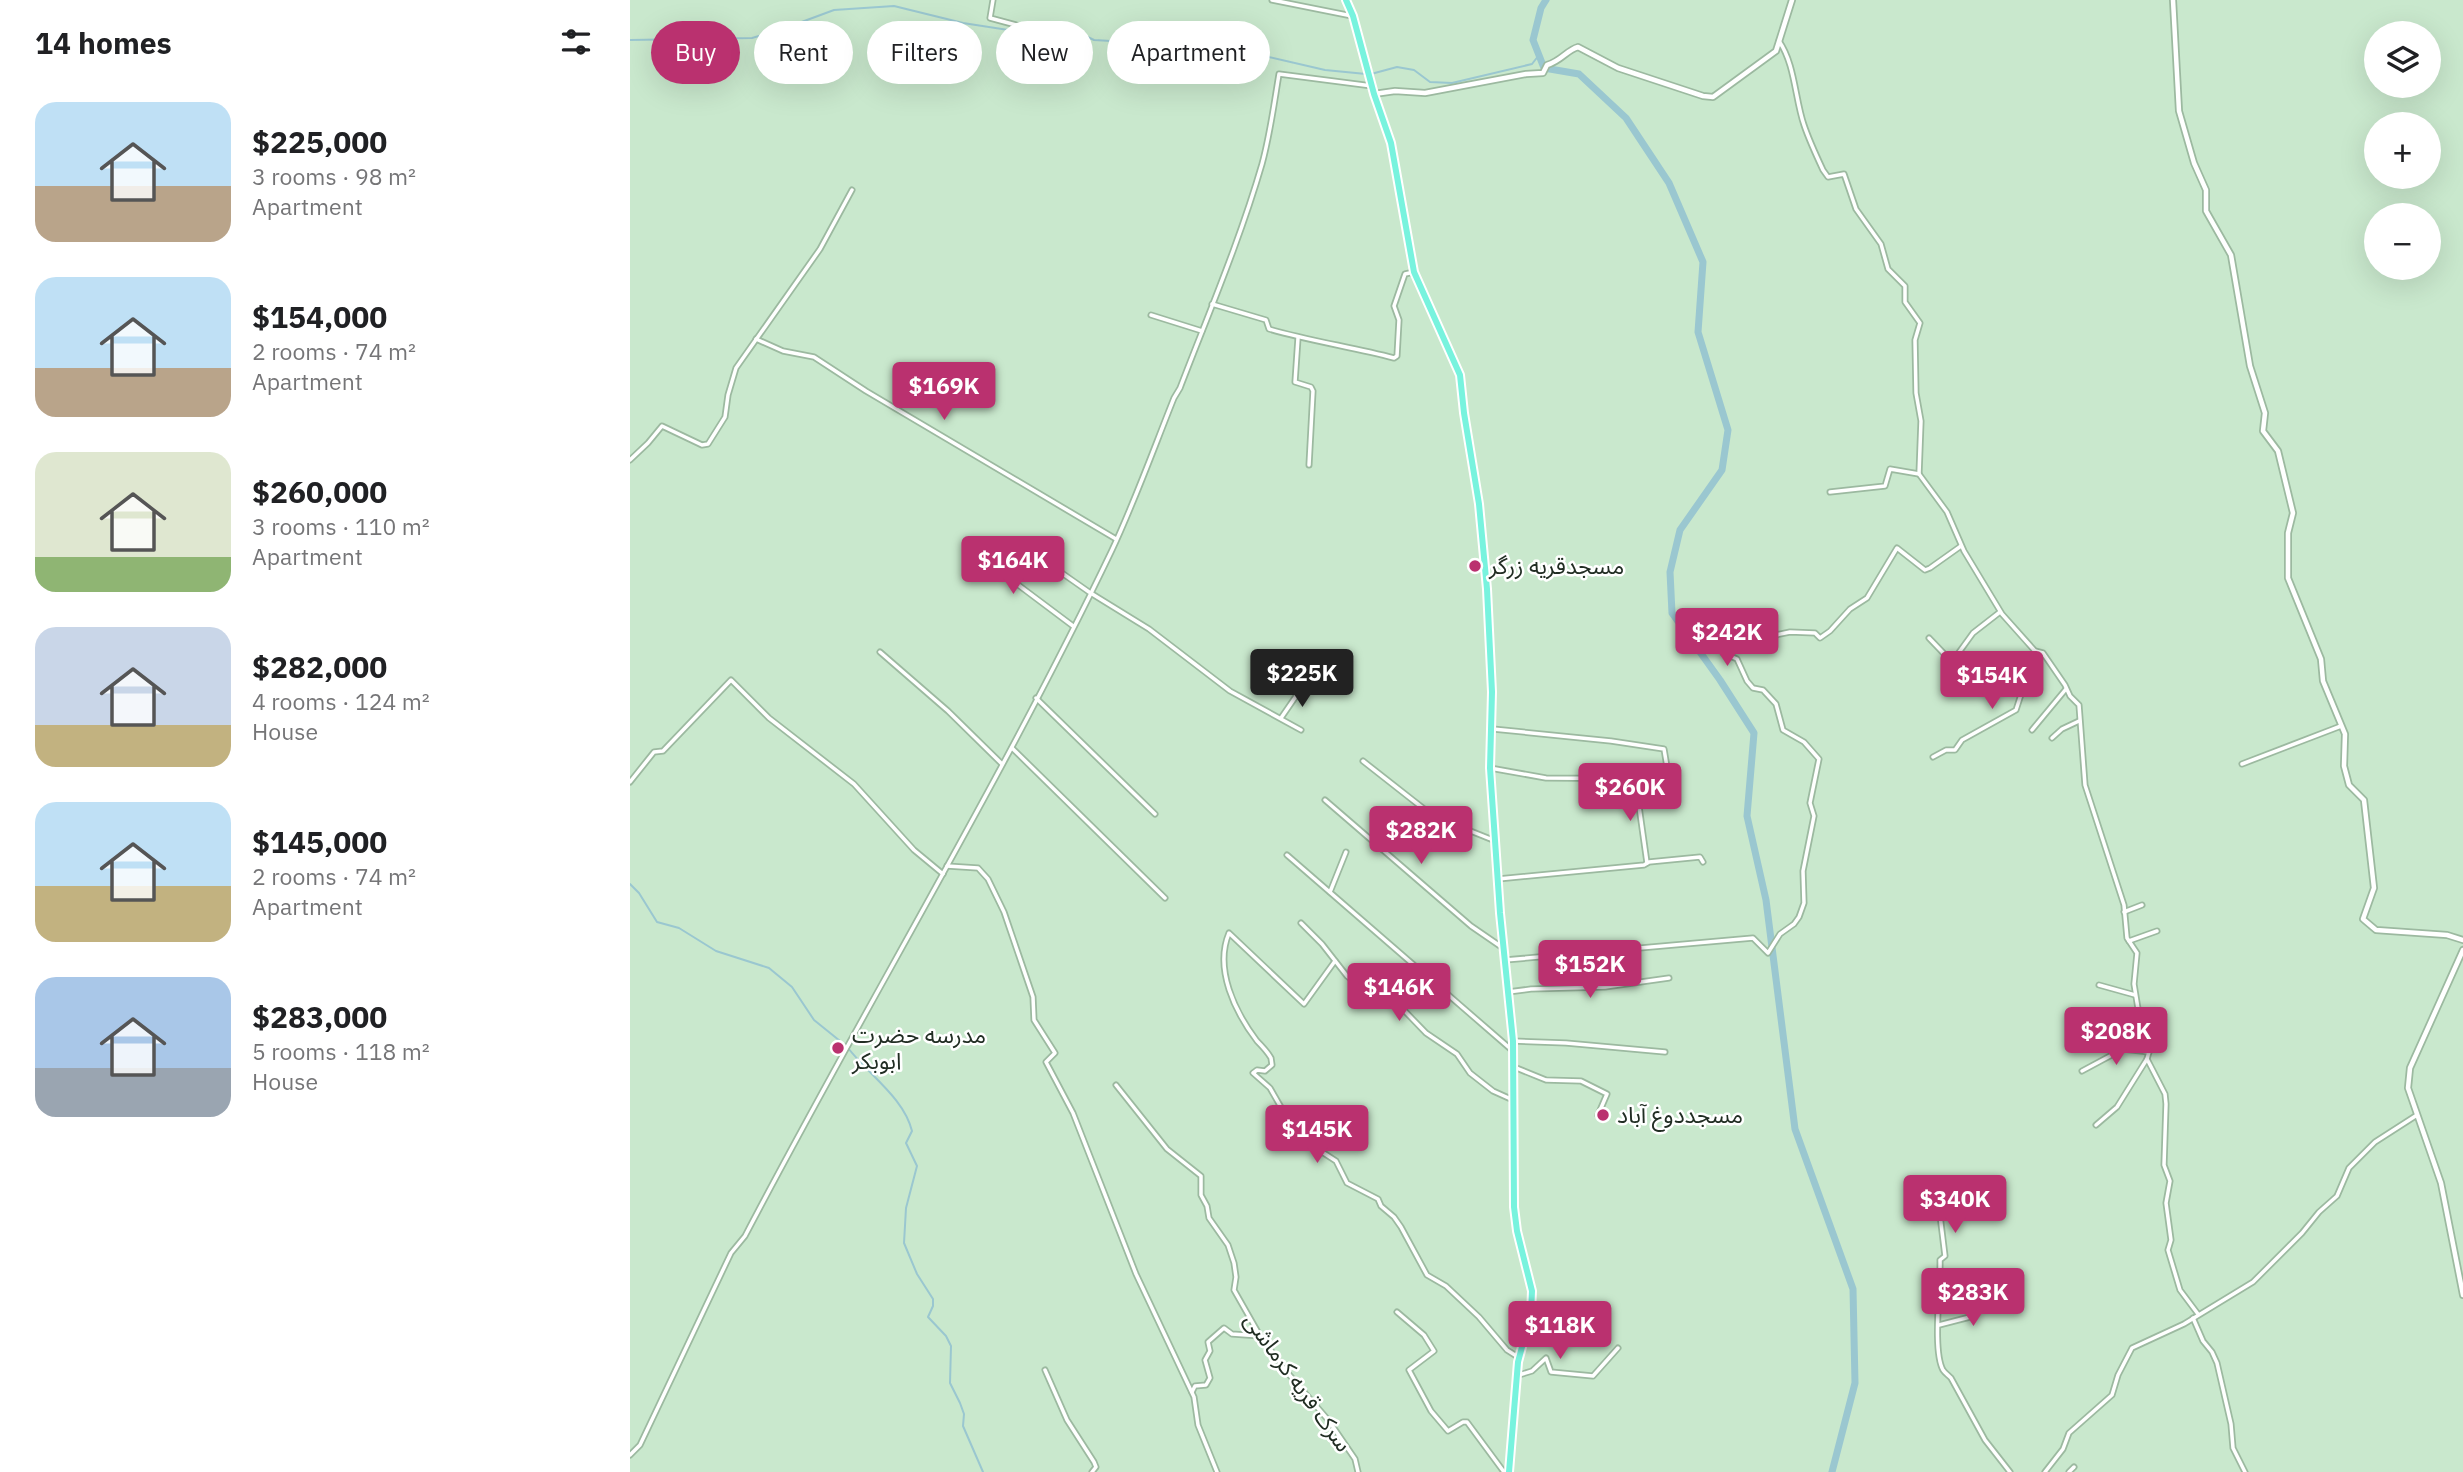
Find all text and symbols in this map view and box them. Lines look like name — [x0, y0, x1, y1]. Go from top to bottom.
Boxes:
chip: Buy — [651, 21, 740, 84]
chip: Rent — [754, 21, 853, 84]
chip: Filters — [867, 21, 982, 84]
chip: New — [996, 21, 1093, 84]
chip: Apartment — [1107, 21, 1270, 84]
map controls — [2364, 21, 2441, 280]
button: layers — [2364, 21, 2441, 98]
text: 14 homes — [35, 23, 172, 62]
icon: filters — [557, 23, 595, 61]
button: + — [2364, 112, 2441, 189]
text: $225,000 — [252, 122, 387, 161]
icon: home — [91, 130, 175, 214]
text: 3 rooms · 98 m² — [252, 161, 416, 191]
text: Apartment — [252, 191, 363, 221]
button: − — [2364, 203, 2441, 280]
text: $154,000 — [252, 297, 387, 336]
icon: home — [91, 305, 175, 389]
text: 2 rooms · 74 m² — [252, 336, 416, 366]
pin: $169K — [895, 362, 993, 422]
text: Apartment — [252, 366, 363, 396]
text: $169K — [908, 370, 980, 400]
text: $260,000 — [252, 472, 387, 511]
icon: home — [91, 480, 175, 564]
text: 3 rooms · 110 m² — [252, 511, 430, 541]
pin: $164K — [964, 536, 1062, 596]
text: Apartment — [252, 541, 363, 571]
text: $164K — [977, 544, 1049, 574]
place label: مسجدقریه زرگر — [1488, 550, 1624, 580]
marker: مسجدقریه زرگر — [1467, 558, 1483, 574]
pin: $242K — [1678, 608, 1776, 668]
text: $242K — [1691, 616, 1763, 646]
text: $282,000 — [252, 647, 387, 686]
pin: $225K — [1253, 650, 1351, 709]
pin: $154K — [1943, 652, 2041, 711]
icon: home — [91, 655, 175, 739]
text: $225K — [1266, 657, 1338, 687]
text: $154K — [1956, 659, 2028, 689]
text: 4 rooms · 124 m² — [252, 686, 430, 716]
text: House — [252, 716, 318, 746]
pin: $260K — [1581, 764, 1679, 823]
text: $260K — [1594, 771, 1666, 801]
pin: $282K — [1372, 806, 1470, 866]
text: $282K — [1385, 814, 1457, 844]
text: $145,000 — [252, 822, 387, 861]
icon: home — [91, 830, 175, 914]
text: 2 rooms · 74 m² — [252, 861, 416, 891]
text: Apartment — [252, 891, 363, 921]
pin: $152K — [1541, 940, 1639, 1000]
text: $152K — [1554, 948, 1626, 978]
pin: $146K — [1350, 964, 1448, 1023]
text: $146K — [1363, 971, 1435, 1001]
text: $283,000 — [252, 997, 387, 1036]
icon: home — [91, 1005, 175, 1089]
pin: $208K — [2067, 1007, 2165, 1067]
text: $208K — [2080, 1015, 2152, 1045]
place label: مدرسه حضرت ابوبکر — [851, 1019, 986, 1075]
text: 5 rooms · 118 m² — [252, 1036, 430, 1066]
marker: مدرسه حضرت ابوبکر — [830, 1040, 846, 1056]
text: House — [252, 1066, 318, 1096]
place label: مسجددوغ آباد — [1617, 1099, 1743, 1132]
pin: $145K — [1268, 1106, 1366, 1165]
marker: مسجددوغ آباد — [1595, 1107, 1611, 1123]
text: $145K — [1281, 1113, 1353, 1143]
pin: $340K — [1906, 1176, 2004, 1235]
text: $340K — [1919, 1183, 1991, 1213]
pin: $283K — [1924, 1268, 2022, 1328]
text: $283K — [1937, 1276, 2009, 1306]
pin: $118K — [1511, 1302, 1609, 1361]
street label: سرک قریه کرماشی — [1238, 1306, 1360, 1457]
text: $118K — [1524, 1309, 1596, 1339]

